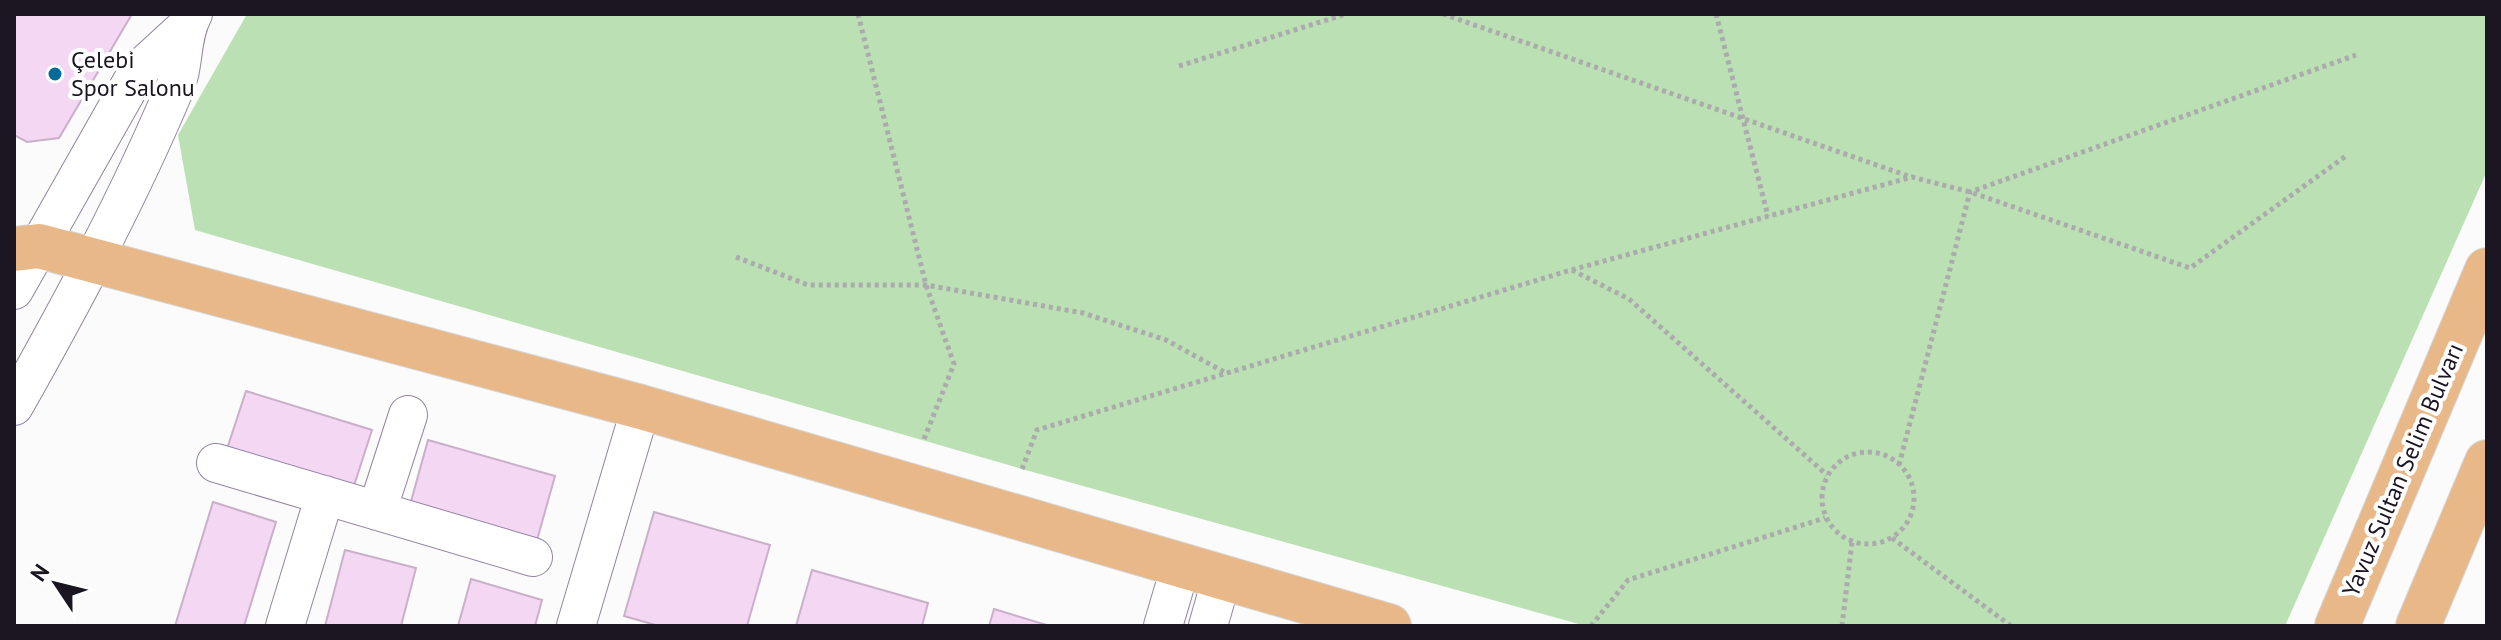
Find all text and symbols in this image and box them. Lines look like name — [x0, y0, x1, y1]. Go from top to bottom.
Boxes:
place label: Çelebi Spor Salonu — [71, 44, 195, 103]
marker: Çelebi Spor Salonu — [46, 65, 64, 83]
street label: Yavuz Sultan Selim Bulvarı — [2335, 338, 2470, 602]
north arrow — [16, 544, 96, 624]
text: N — [24, 559, 55, 586]

